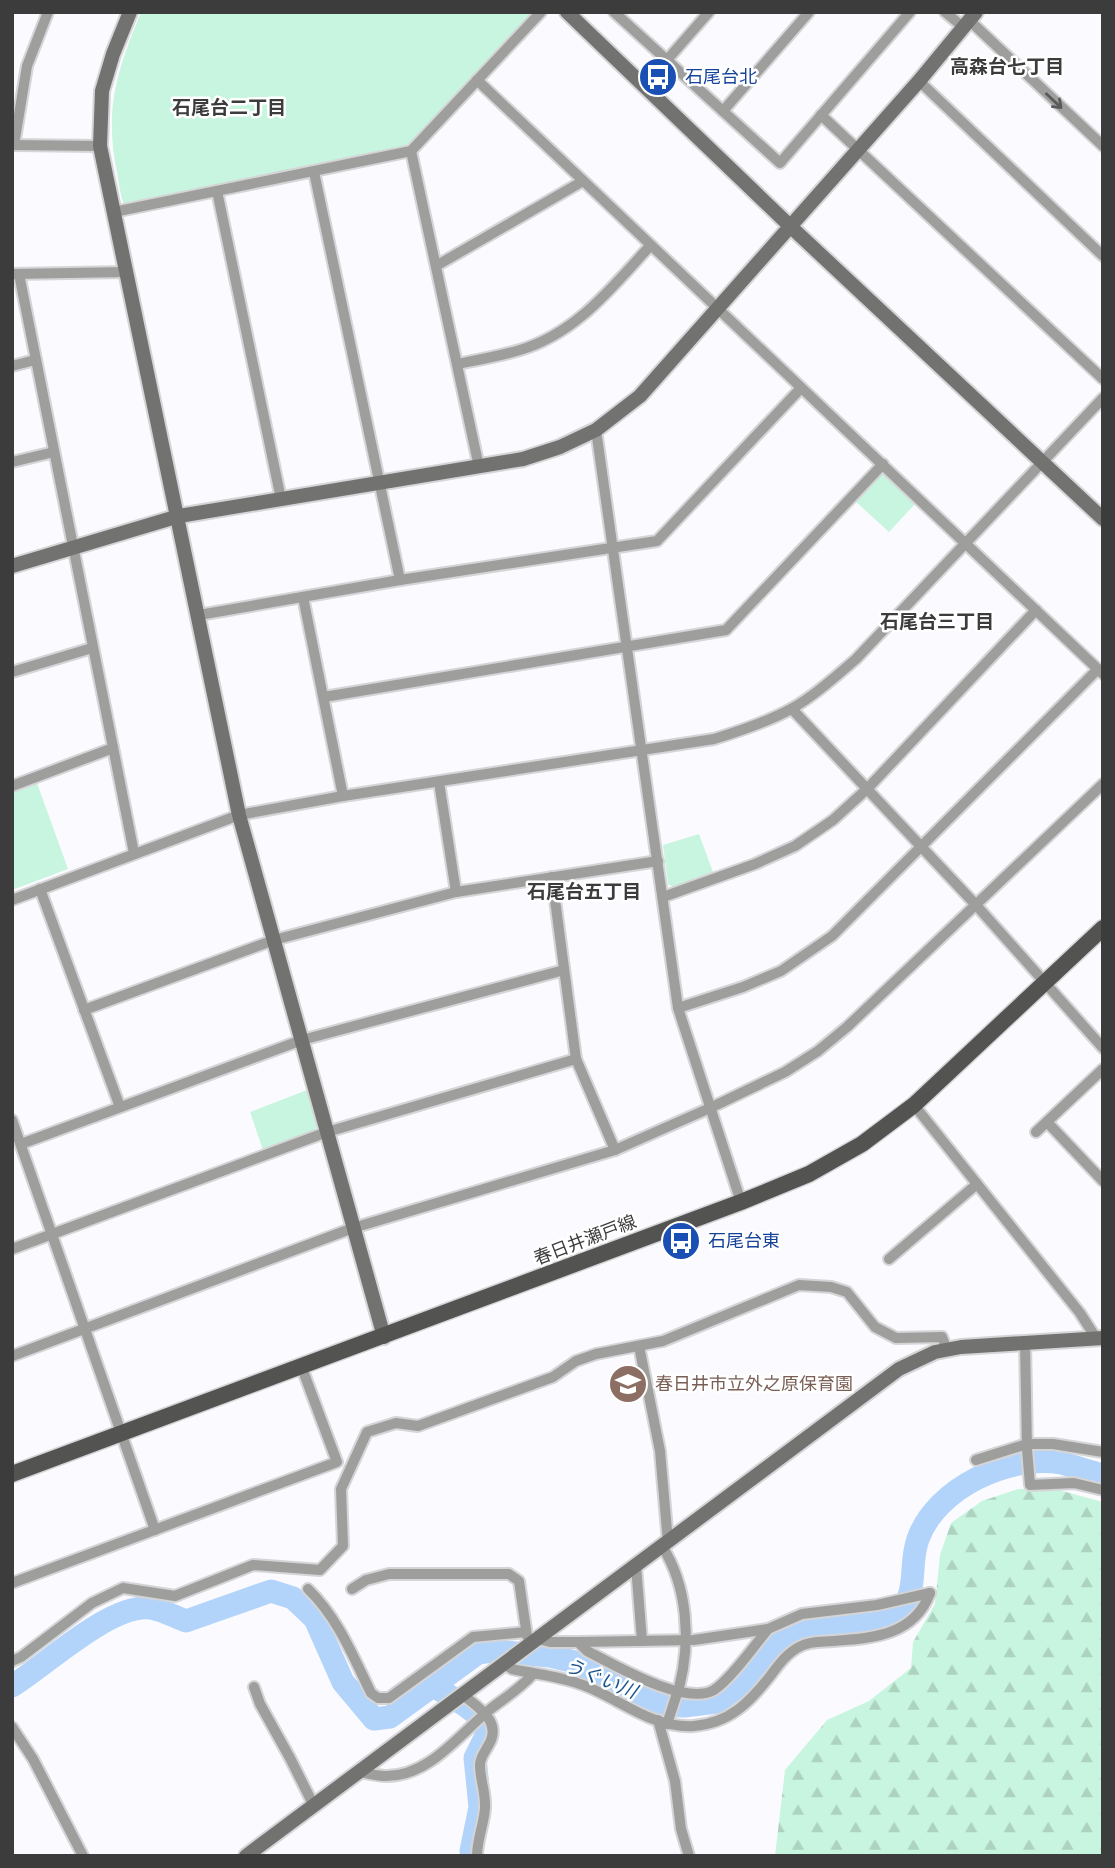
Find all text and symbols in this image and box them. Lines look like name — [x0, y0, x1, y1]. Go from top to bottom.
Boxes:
district label: 高森台七丁目 — [950, 54, 1064, 78]
bus stop icon: 石尾台北 — [637, 56, 679, 98]
place label: 石尾台北 — [685, 65, 757, 88]
one-way arrow — [1045, 92, 1062, 109]
district label: 石尾台二丁目 — [172, 95, 286, 119]
district label: 石尾台三丁目 — [880, 609, 994, 633]
district label: 石尾台五丁目 — [527, 879, 641, 903]
street label: 春日井瀬戸線 — [530, 1209, 639, 1270]
bus stop icon: 石尾台東 — [660, 1220, 702, 1262]
place label: 石尾台東 — [708, 1229, 780, 1252]
school or university icon: 春日井市立外之原保育園 — [607, 1363, 649, 1405]
place label: 春日井市立外之原保育園 — [655, 1372, 853, 1395]
water label: うぐい川 — [561, 1653, 643, 1704]

